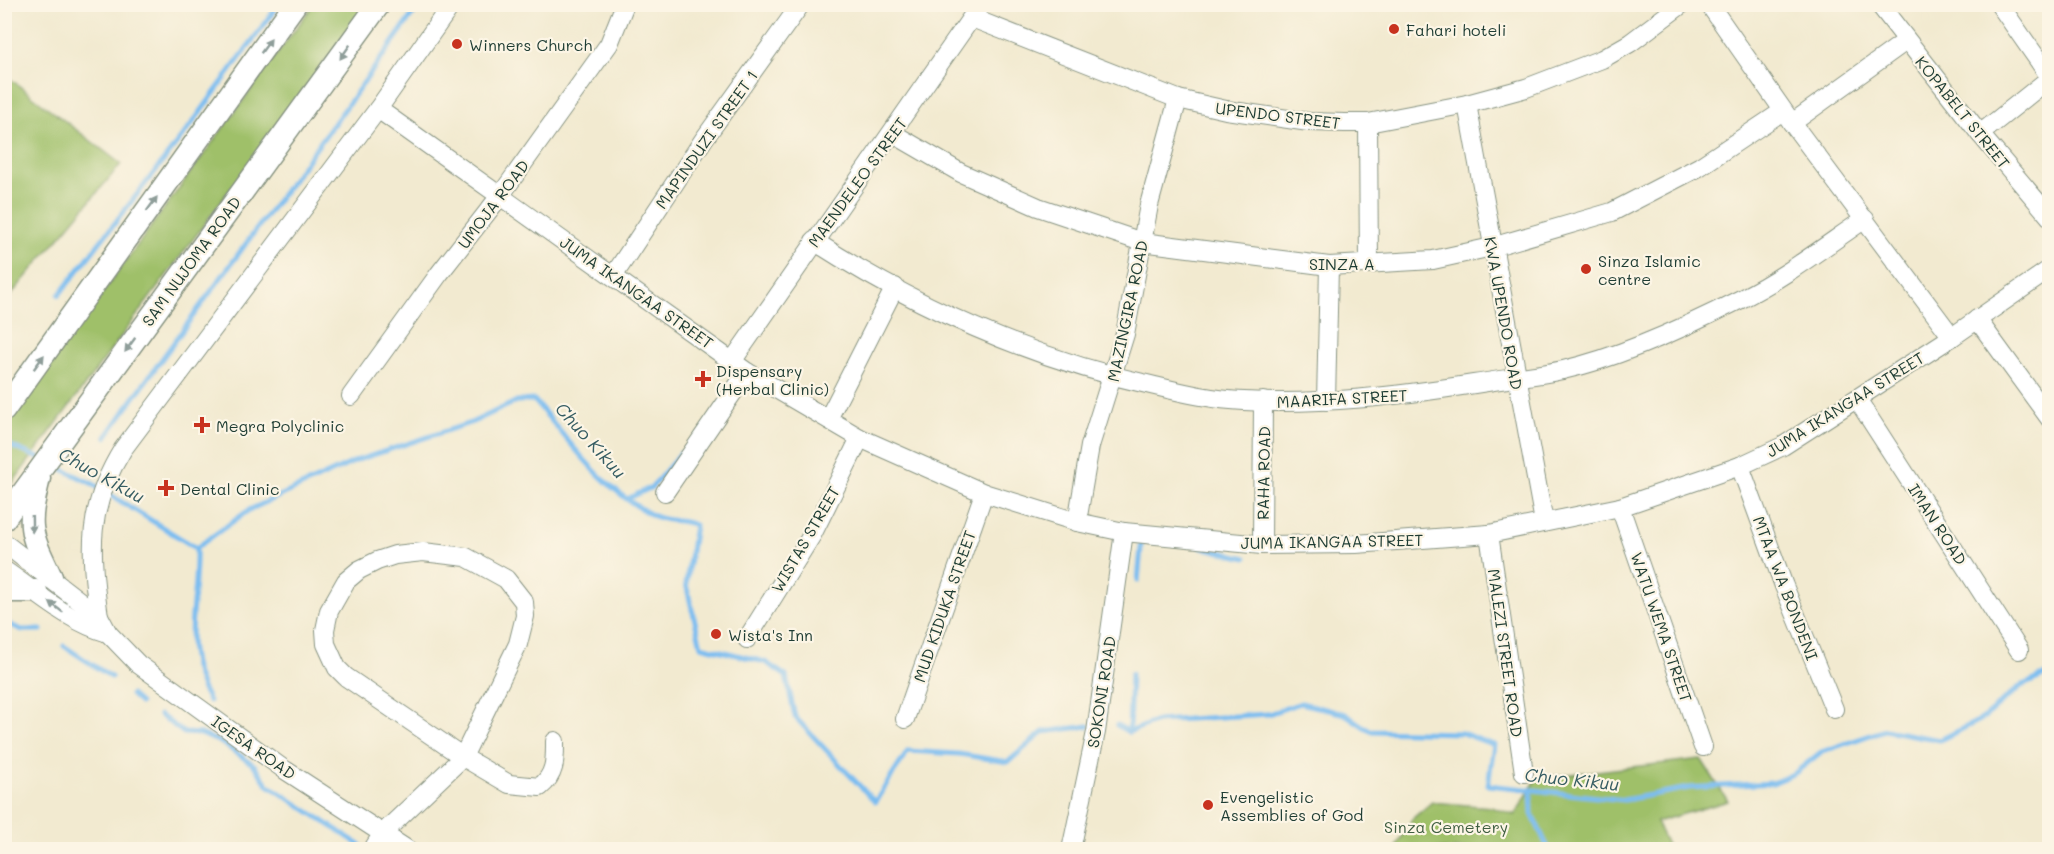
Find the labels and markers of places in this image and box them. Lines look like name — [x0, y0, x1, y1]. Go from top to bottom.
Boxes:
place label: Fahari hoteli — [1406, 19, 1506, 40]
marker: Fahari hoteli — [1387, 22, 1401, 36]
place label: Winners Church — [469, 34, 592, 55]
marker: Winners Church — [450, 37, 464, 51]
place label: Sinza Islamic centre — [1598, 250, 1701, 289]
marker: Sinza Islamic centre — [1579, 262, 1593, 276]
place label: Dispensary (Herbal Clinic) — [716, 360, 829, 399]
marker: Dispensary (Herbal Clinic) — [694, 370, 712, 388]
place label: Megra Polyclinic — [216, 415, 344, 436]
marker: Megra Polyclinic — [193, 416, 211, 434]
place label: Dental Clinic — [180, 478, 279, 499]
marker: Dental Clinic — [157, 479, 175, 497]
place label: Wista's Inn — [728, 624, 813, 645]
marker: Wista's Inn — [709, 627, 723, 641]
place label: Evengelistic Assemblies of God — [1220, 786, 1364, 825]
marker: Evengelistic Assemblies of God — [1201, 798, 1215, 812]

